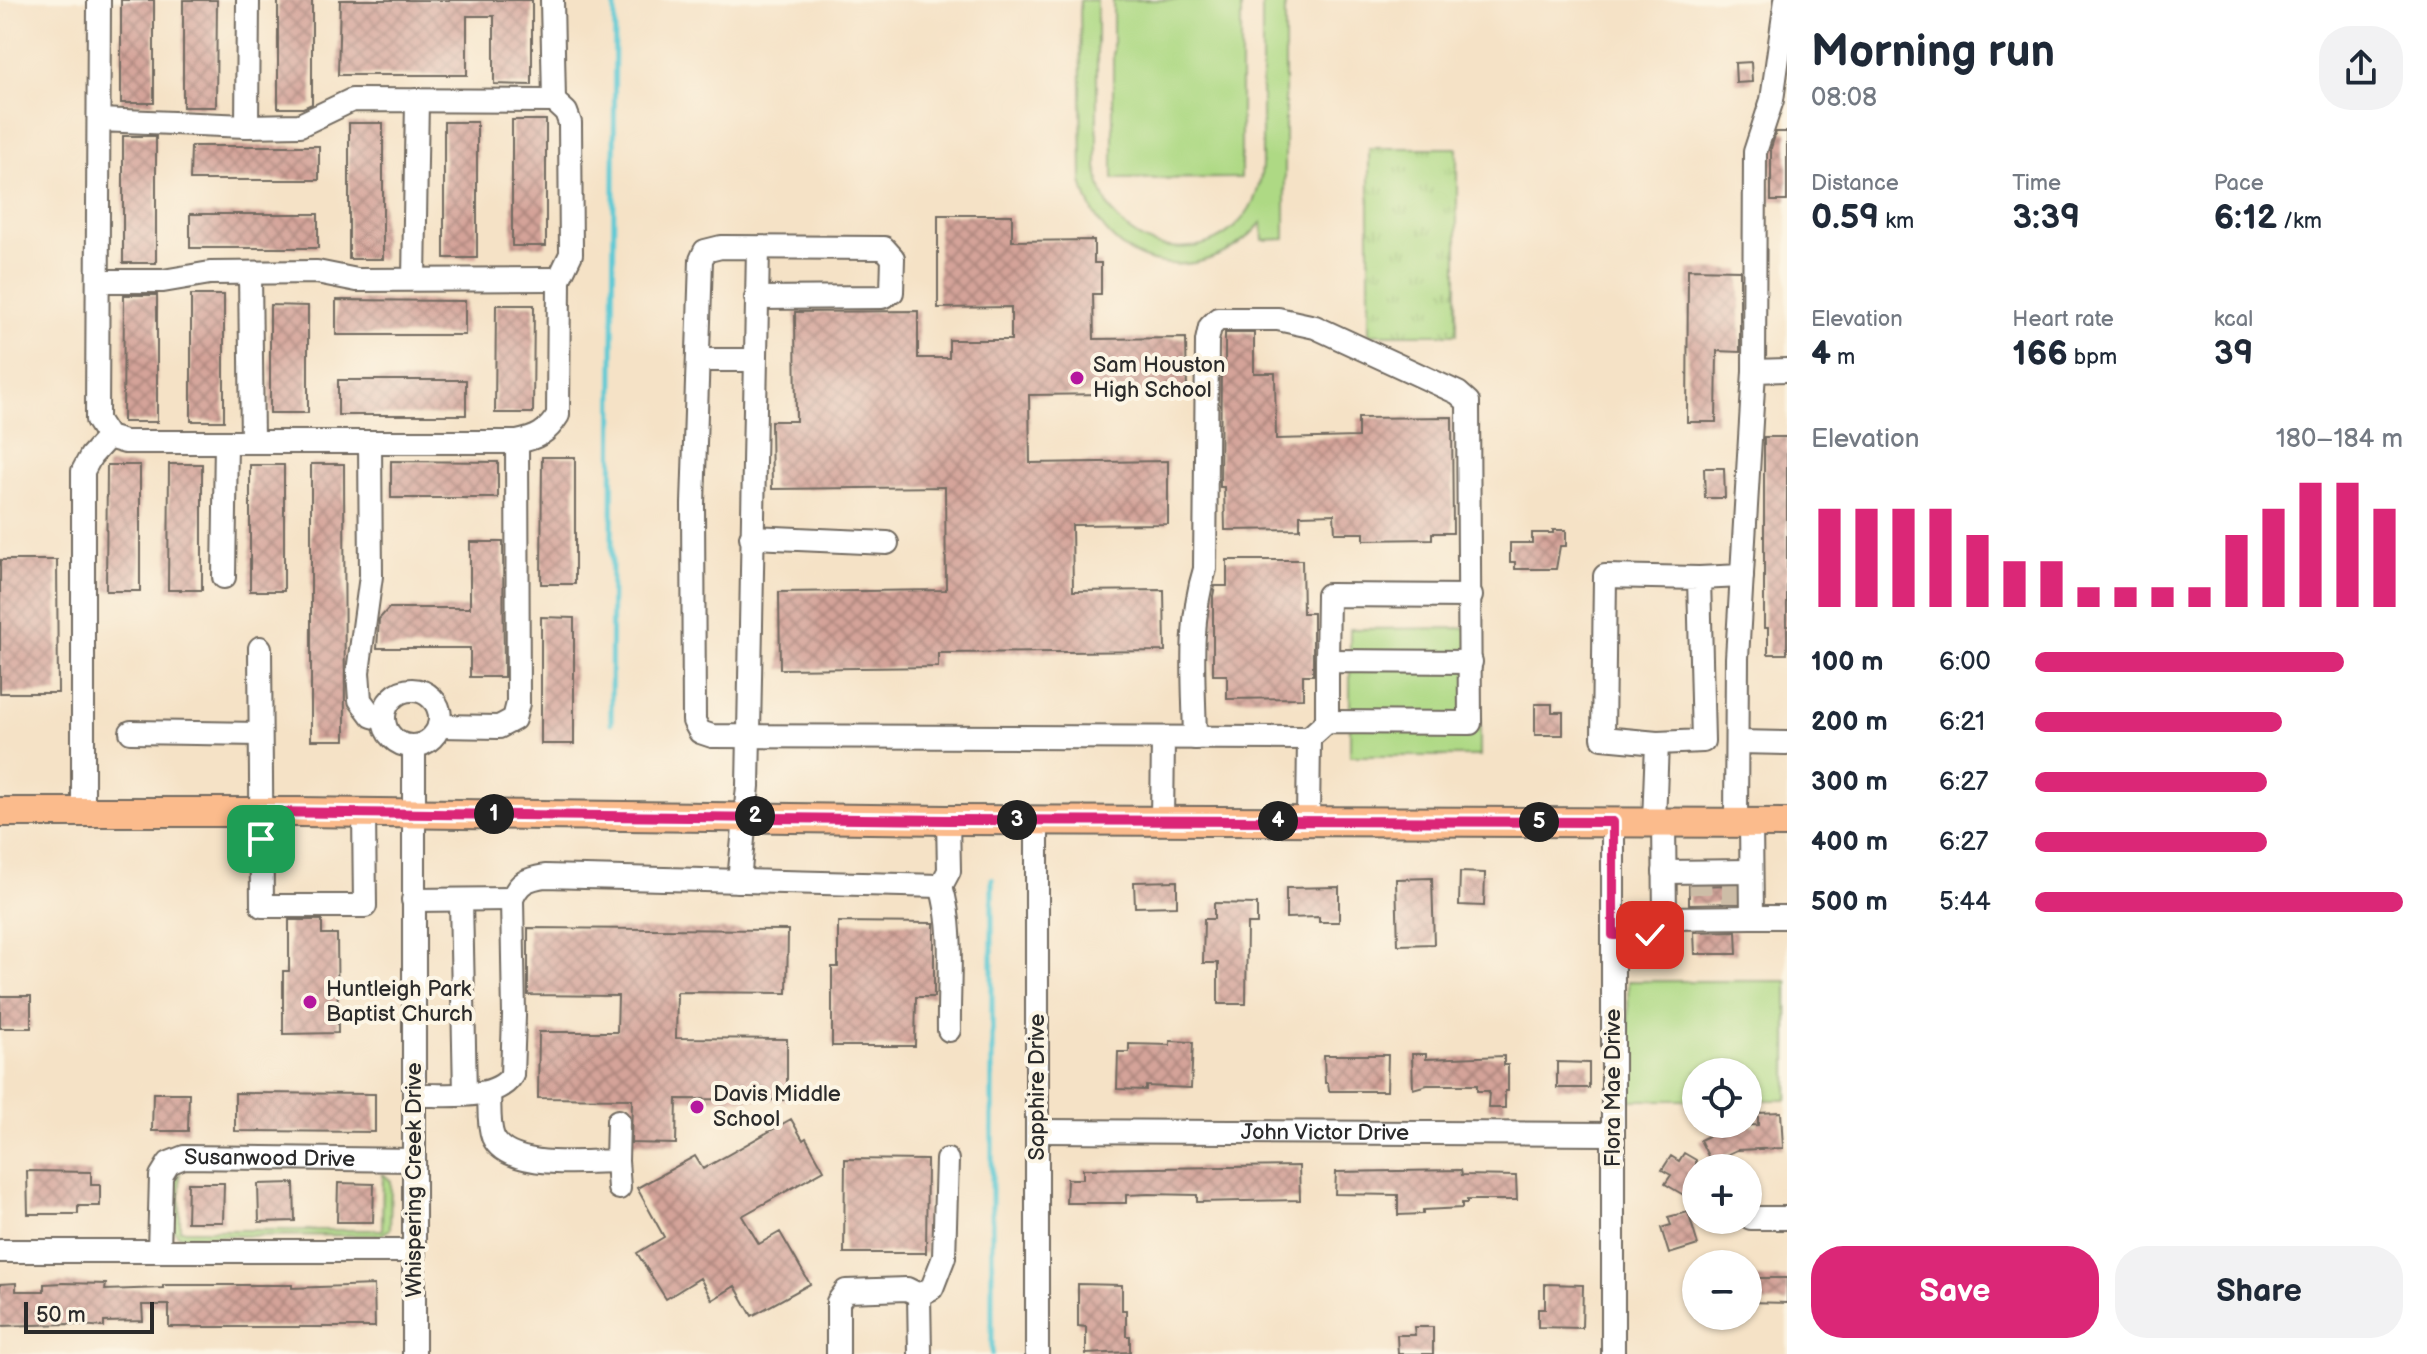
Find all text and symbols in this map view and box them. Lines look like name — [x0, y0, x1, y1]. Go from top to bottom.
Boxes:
text: Morning run — [1811, 26, 2055, 79]
button: share — [2319, 26, 2403, 110]
text: 08:08 — [1811, 83, 1877, 114]
text: Distance — [1811, 170, 1899, 197]
text: Time — [2012, 170, 2061, 197]
text: Pace — [2214, 170, 2264, 197]
text: 0.59 — [1811, 197, 1879, 238]
text: 3:39 — [2012, 197, 2080, 238]
text: 6:12 — [2214, 197, 2277, 238]
text: km — [1879, 208, 1914, 235]
text: /km — [2277, 208, 2322, 235]
text: Elevation — [1811, 306, 1903, 333]
text: Heart rate — [2012, 306, 2114, 333]
text: kcal — [2214, 306, 2253, 333]
text: 4 — [1811, 333, 1831, 374]
text: 166 — [2012, 333, 2068, 374]
text: 39 — [2214, 333, 2253, 374]
text: m — [1831, 344, 1855, 371]
text: bpm — [2068, 344, 2117, 371]
place label: Sam Houston High School — [1093, 352, 1225, 404]
marker: Sam Houston High School — [1068, 369, 1086, 387]
text: Elevation — [1811, 424, 1919, 455]
text: 180–184 m — [2276, 424, 2403, 455]
text: 100 m — [1811, 647, 1884, 678]
text: 6:00 — [1939, 647, 1991, 678]
text: 200 m — [1811, 707, 1888, 738]
text: 6:21 — [1939, 707, 1985, 738]
text: 300 m — [1811, 767, 1888, 798]
text: 6:27 — [1939, 767, 1988, 798]
pin: 1 — [474, 794, 514, 834]
pin: 2 — [735, 796, 775, 836]
text: 1 — [489, 800, 499, 827]
pin: 3 — [997, 800, 1037, 840]
pin: 4 — [1258, 801, 1298, 841]
text: 2 — [748, 802, 762, 829]
pin: 5 — [1519, 802, 1559, 842]
pin — [227, 805, 295, 873]
text: 3 — [1011, 806, 1023, 833]
text: 4 — [1272, 807, 1284, 834]
text: 5 — [1533, 808, 1545, 835]
icon: arrive — [239, 817, 283, 861]
text: 400 m — [1811, 827, 1888, 858]
text: 6:27 — [1939, 827, 1988, 858]
text: 500 m — [1811, 887, 1888, 918]
text: 5:44 — [1939, 887, 1991, 918]
pin — [1616, 901, 1684, 969]
icon: check — [1628, 913, 1672, 957]
place label: Huntleigh Park Baptist Church — [326, 976, 473, 1028]
marker: Huntleigh Park Baptist Church — [301, 993, 319, 1011]
street label: Flora Mae Drive — [1600, 1009, 1627, 1167]
street label: Sapphire Drive — [1024, 1014, 1051, 1160]
map controls — [1682, 1058, 1762, 1330]
button: locate — [1682, 1058, 1762, 1138]
street label: Whispering Creek Drive — [401, 1062, 428, 1298]
place label: Davis Middle School — [713, 1081, 841, 1133]
marker: Davis Middle School — [688, 1098, 706, 1116]
street label: John Victor Drive — [1241, 1119, 1409, 1146]
street label: Susanwood Drive — [184, 1144, 355, 1173]
button: + — [1682, 1154, 1762, 1234]
button: Save — [1811, 1246, 2099, 1338]
button: Share — [2115, 1246, 2403, 1338]
button: − — [1682, 1250, 1762, 1330]
scale bar — [24, 1298, 154, 1334]
text: 50 m — [36, 1302, 86, 1329]

